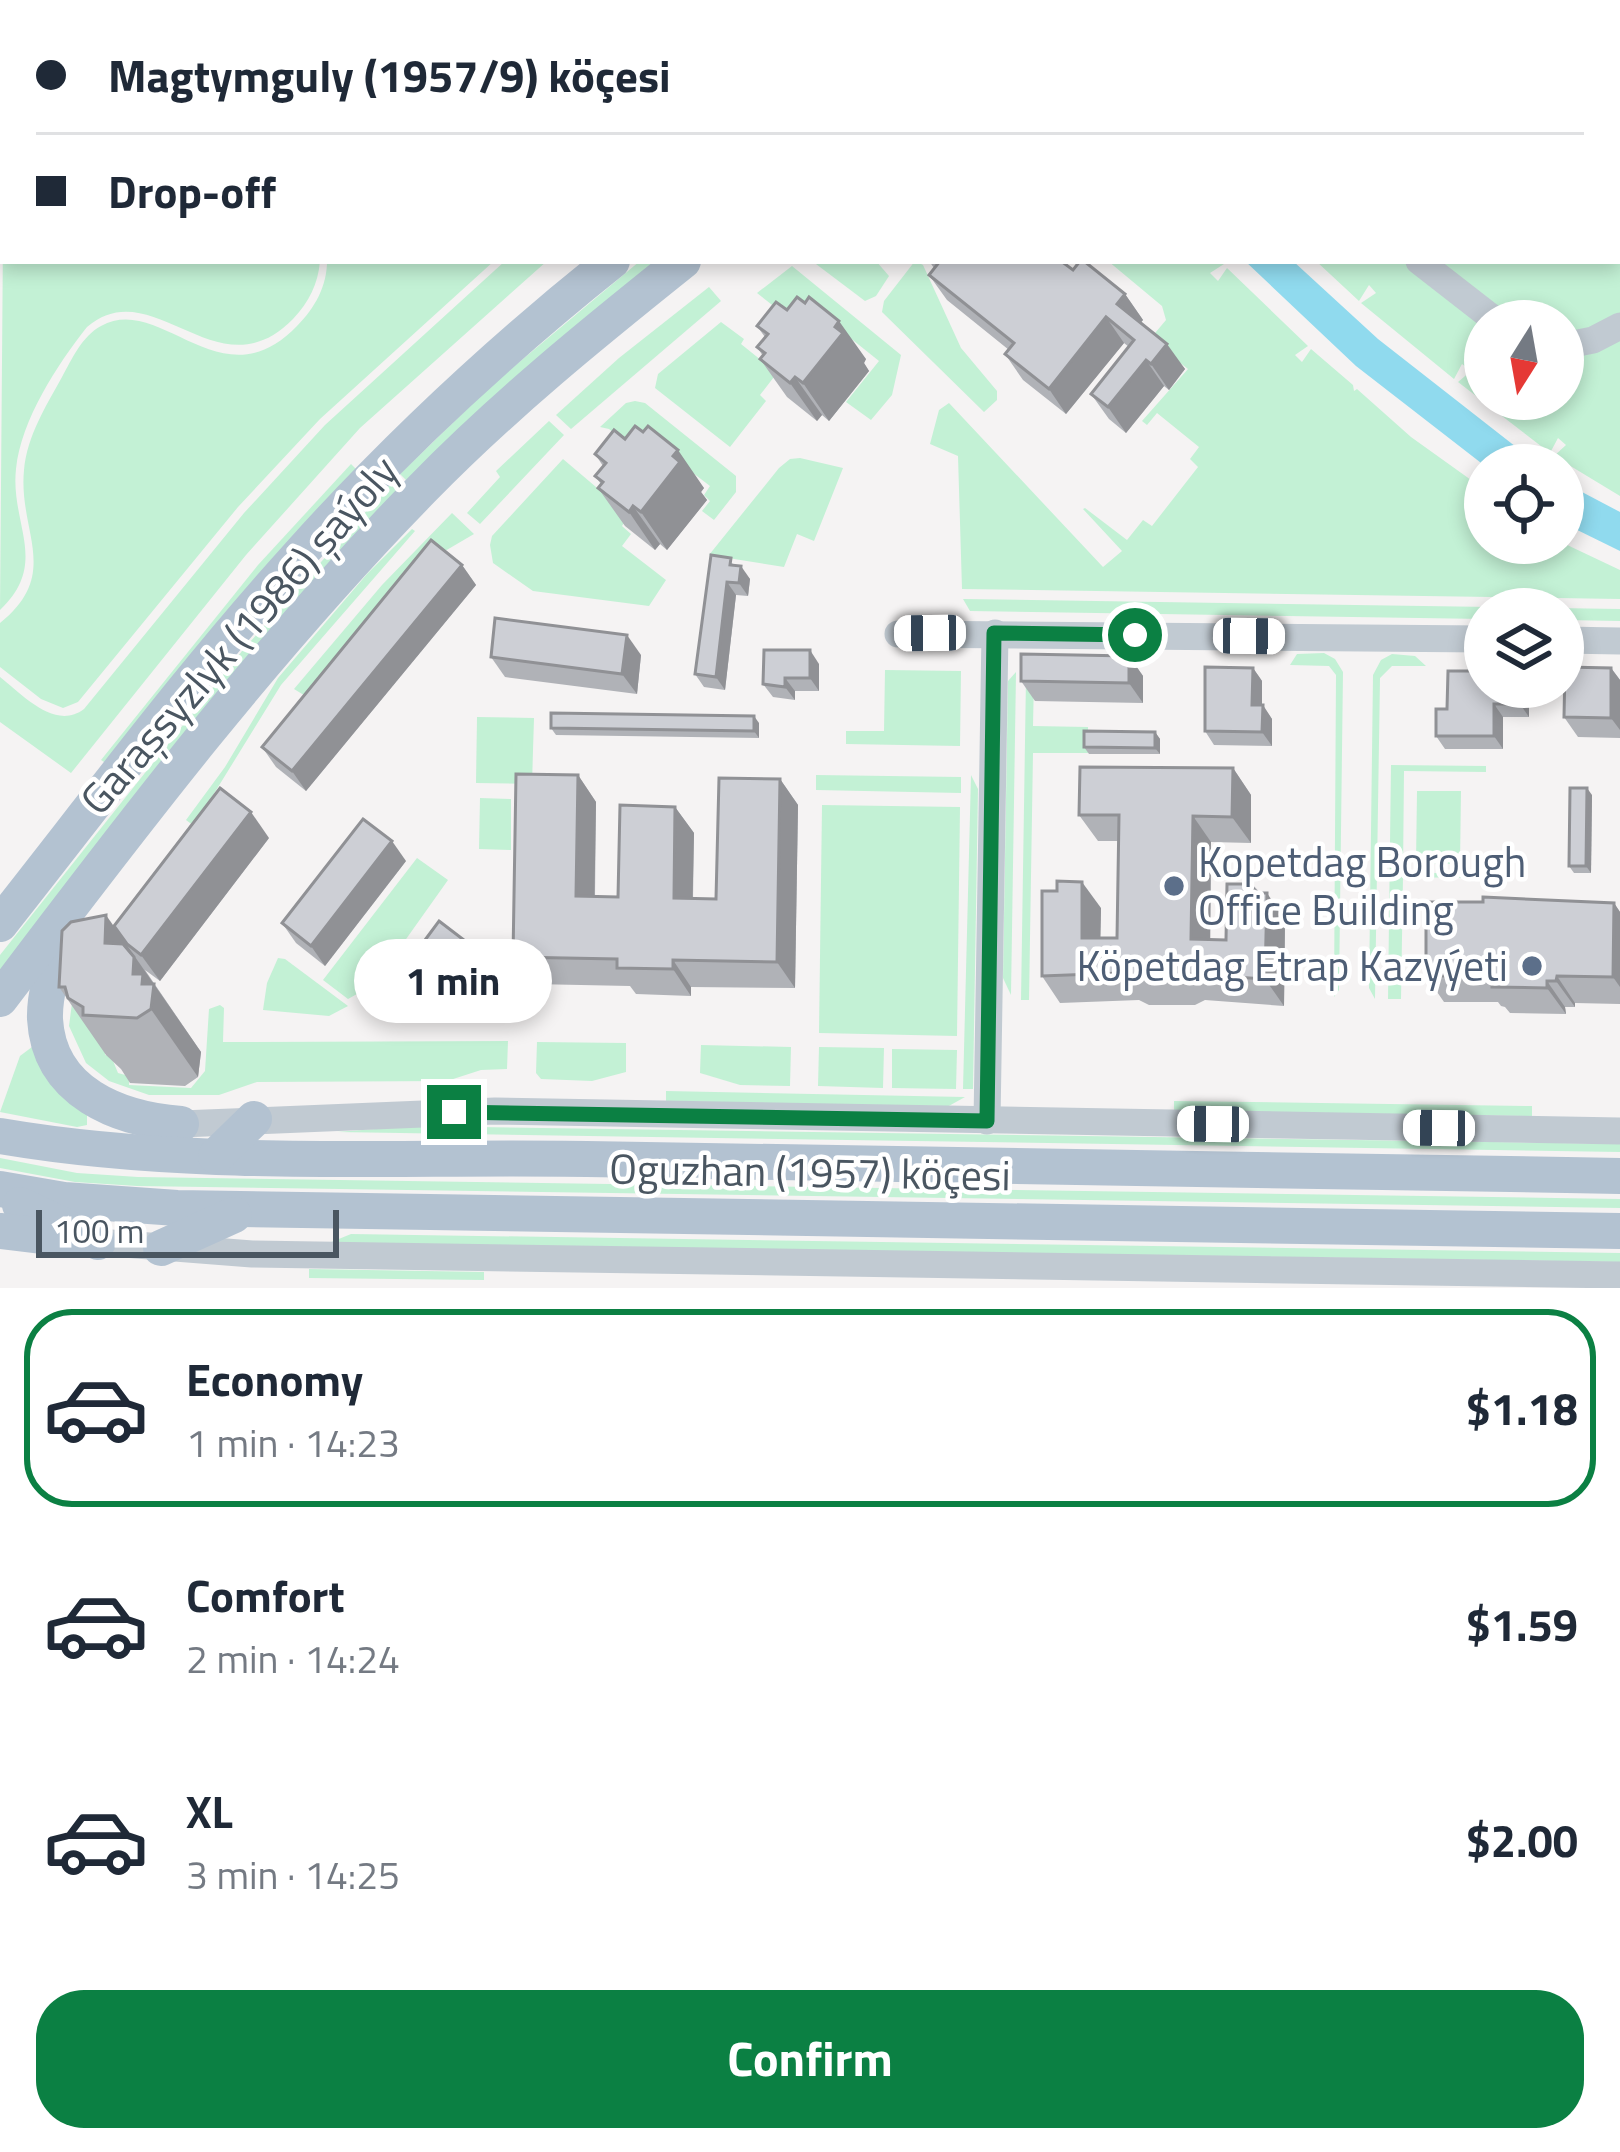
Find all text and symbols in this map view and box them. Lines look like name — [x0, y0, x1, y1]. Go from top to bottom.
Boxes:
text: Magtymguly (1957/9) köçesi — [108, 41, 671, 109]
text: Drop-off — [108, 157, 276, 225]
north arrow — [1464, 300, 1584, 420]
map controls — [1464, 300, 1584, 708]
street label: Garaşsyzlyk (1986) şaýoly — [64, 441, 413, 828]
button: locate — [1464, 444, 1584, 564]
button: layers — [1464, 588, 1584, 708]
route start — [1108, 608, 1162, 662]
car — [894, 614, 966, 652]
car — [1213, 617, 1285, 655]
place label: Kopetdag Borough Office Building — [1198, 829, 1526, 941]
marker: Kopetdag Borough Office Building — [1161, 873, 1187, 899]
place label: Köpetdag Etrap Kazyýeti — [1077, 933, 1508, 997]
callout: 1 min — [355, 938, 553, 1022]
text: 1 min — [406, 951, 500, 1010]
marker: Köpetdag Etrap Kazyýeti — [1519, 953, 1545, 979]
route end — [427, 1085, 481, 1139]
car — [1177, 1105, 1249, 1143]
car — [1403, 1109, 1475, 1147]
street label: Oguzhan (1957) köçesi — [609, 1136, 1011, 1206]
scale bar — [36, 1204, 339, 1257]
text: 100 m — [54, 1206, 144, 1256]
text: Economy — [186, 1345, 363, 1413]
icon: car — [42, 1354, 150, 1462]
text: $1.18 — [1466, 1374, 1578, 1442]
text: 1 min · 14:23 — [186, 1413, 400, 1472]
text: Comfort — [186, 1561, 345, 1629]
icon: car — [42, 1570, 150, 1678]
text: $1.59 — [1466, 1590, 1578, 1658]
text: 2 min · 14:24 — [186, 1629, 400, 1688]
text: XL — [186, 1777, 233, 1845]
icon: car — [42, 1786, 150, 1894]
text: $2.00 — [1466, 1806, 1578, 1874]
text: 3 min · 14:25 — [186, 1845, 400, 1904]
button: Confirm — [36, 1990, 1584, 2128]

